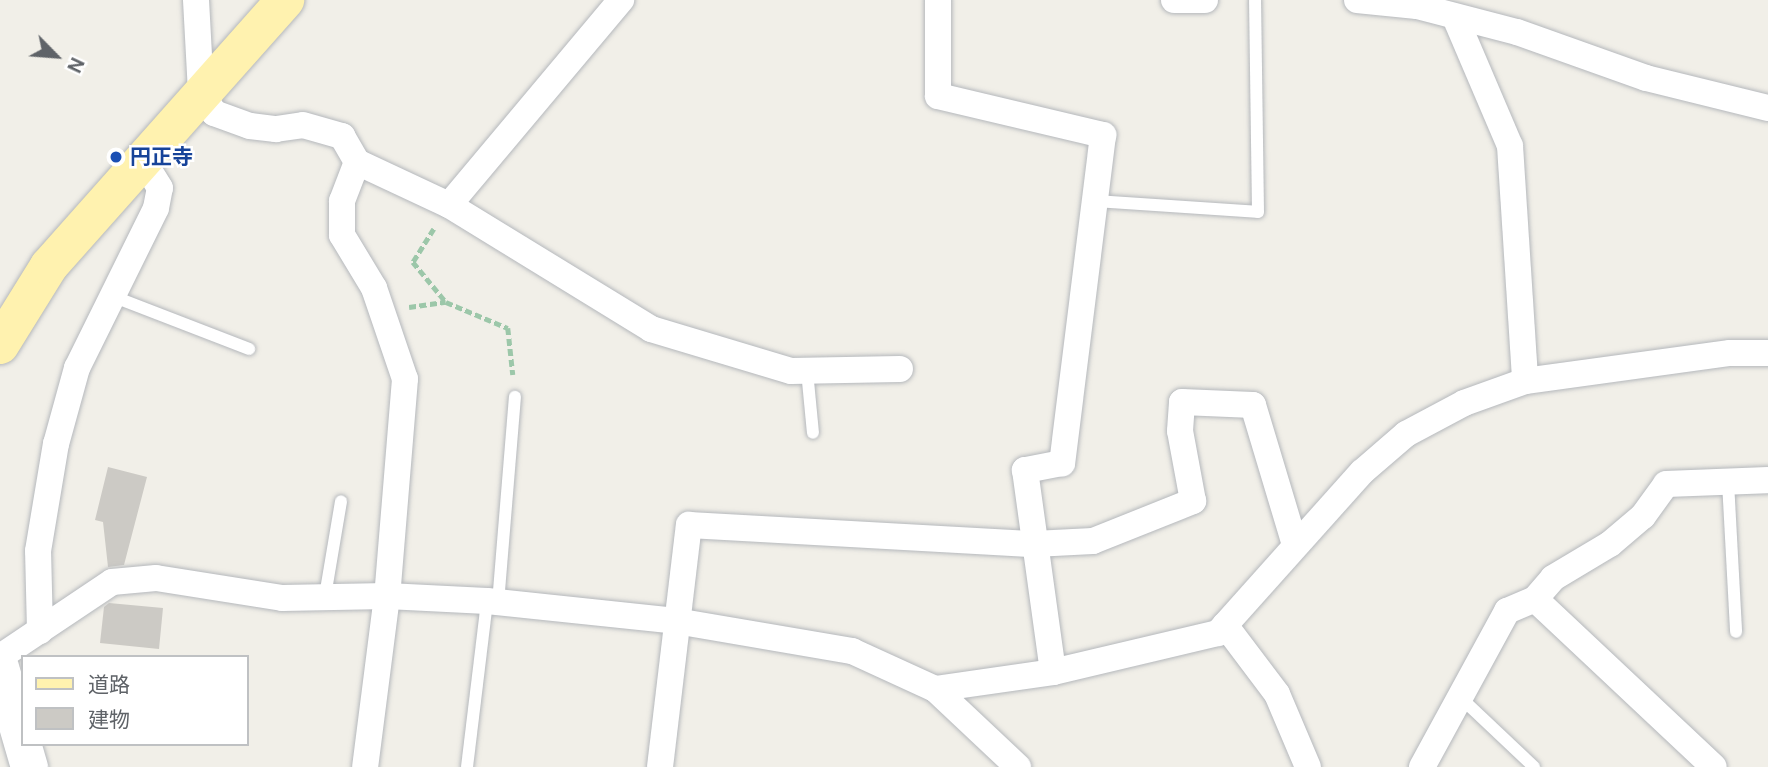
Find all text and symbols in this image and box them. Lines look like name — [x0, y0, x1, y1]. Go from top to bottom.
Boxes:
north arrow — [21, 21, 91, 91]
text: N — [61, 54, 90, 77]
place label: 円正寺 — [130, 144, 193, 170]
marker: 円正寺 — [108, 149, 124, 165]
legend — [21, 655, 248, 746]
text: 道路 — [88, 671, 130, 699]
text: 建物 — [88, 706, 130, 734]

